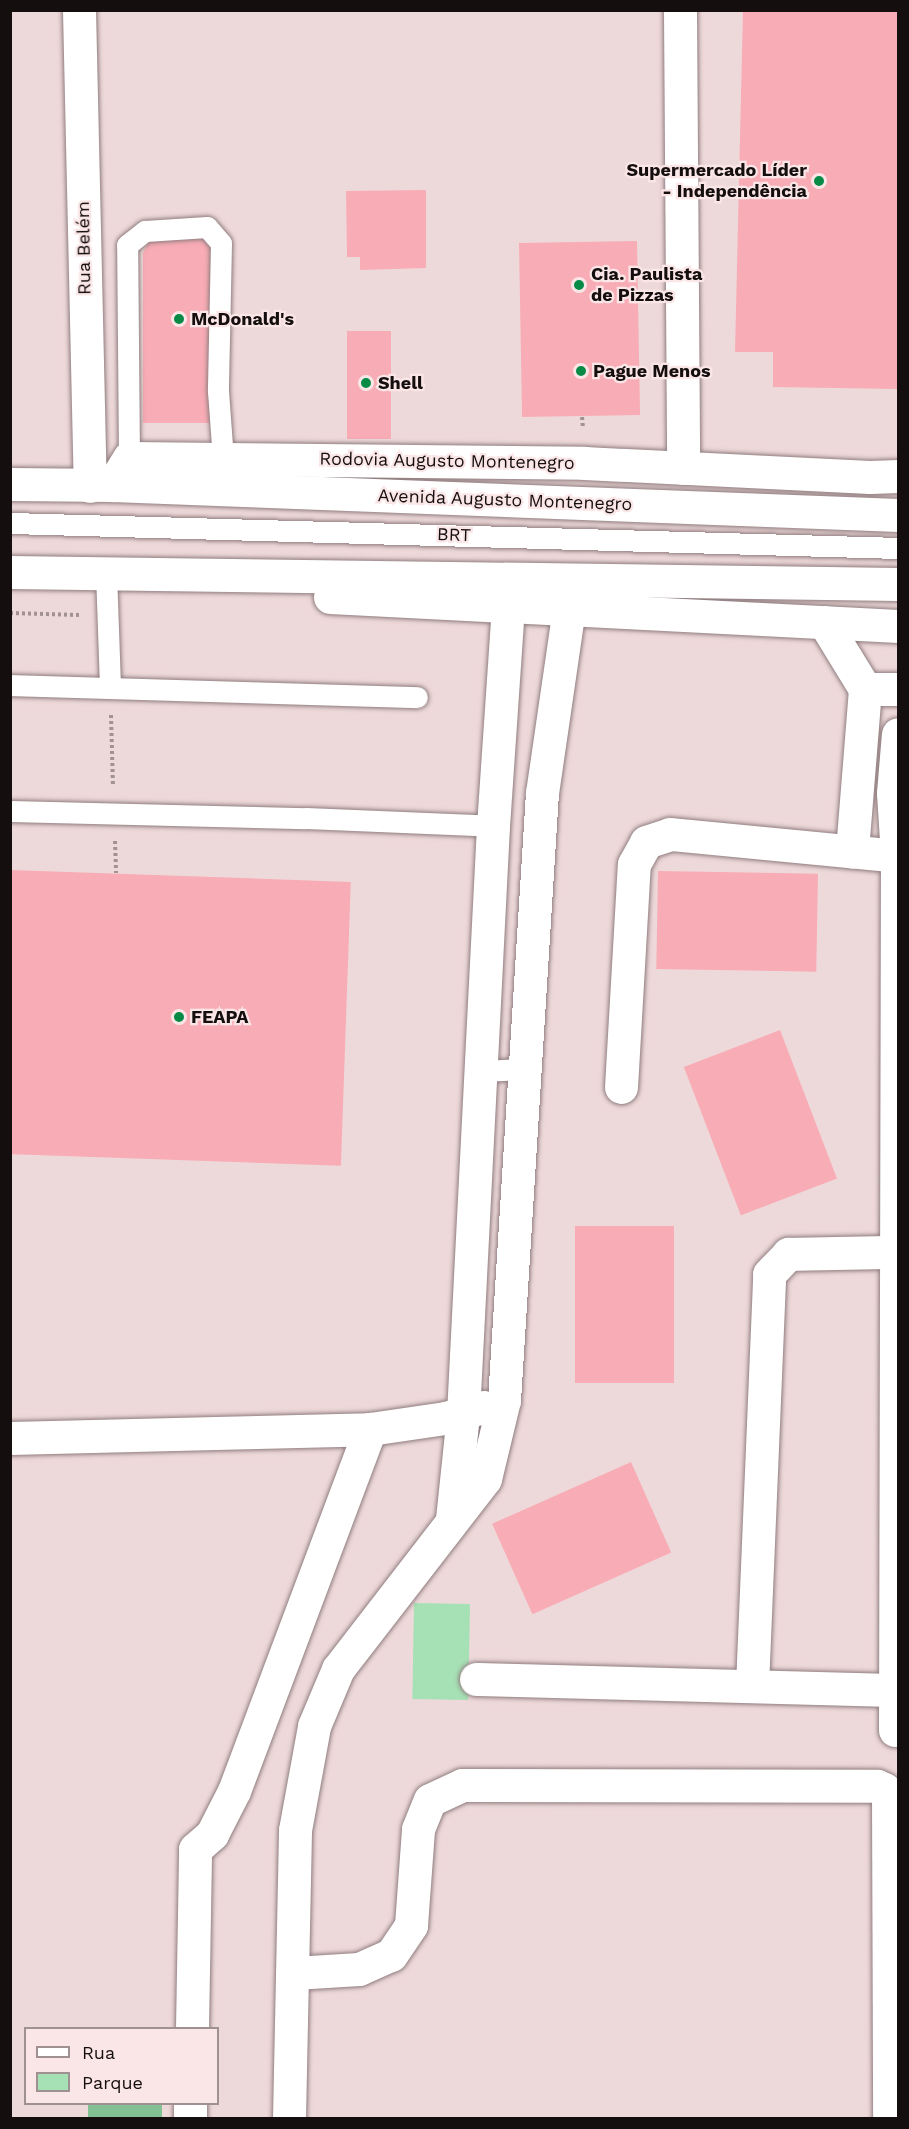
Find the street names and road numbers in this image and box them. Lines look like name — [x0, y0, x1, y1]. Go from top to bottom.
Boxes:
street label: Rua Belém — [72, 201, 96, 295]
street label: Rodovia Augusto Montenegro — [319, 448, 575, 474]
street label: Avenida Augusto Montenegro — [377, 485, 633, 515]
street label: BRT — [437, 524, 471, 546]

